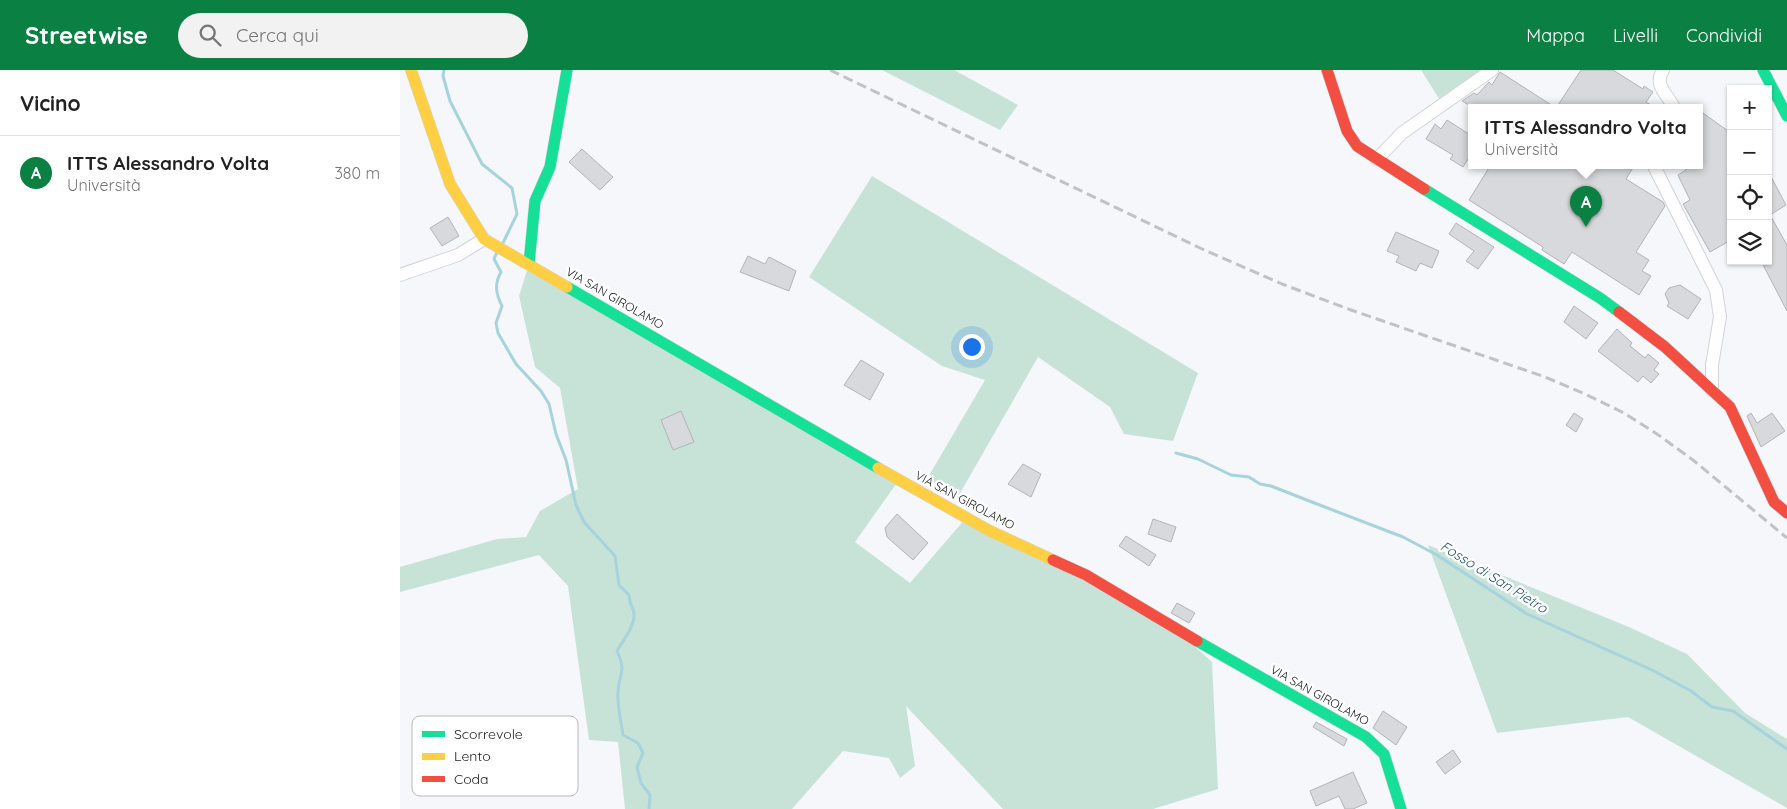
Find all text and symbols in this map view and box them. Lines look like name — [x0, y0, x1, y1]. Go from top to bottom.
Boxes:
search box — [178, 13, 528, 58]
text: Streetwise — [25, 20, 148, 50]
icon: search — [196, 21, 224, 49]
text: Cerca qui — [236, 23, 319, 47]
text: Mappa — [1526, 24, 1585, 47]
text: Livelli — [1613, 24, 1658, 47]
text: Condividi — [1686, 24, 1762, 47]
map controls — [1727, 85, 1772, 265]
button: + — [1727, 85, 1772, 130]
text: Vicino — [20, 90, 81, 116]
popup — [1468, 104, 1703, 169]
text: ITTS Alessandro Volta — [1484, 115, 1687, 139]
button: − — [1727, 130, 1772, 175]
text: Università — [1484, 139, 1558, 159]
text: ITTS Alessandro Volta — [67, 151, 269, 175]
text: A — [31, 163, 41, 183]
text: 380 m — [334, 163, 380, 183]
text: Università — [67, 175, 141, 195]
button: locate — [1727, 175, 1772, 220]
pin: A — [1570, 186, 1602, 227]
button: layers — [1727, 220, 1772, 265]
street label: VIA SAN GIROLAMO — [564, 264, 666, 332]
your location — [959, 334, 985, 360]
street label: VIA SAN GIROLAMO — [913, 467, 1017, 533]
water label: Fosso di San Pietro — [1437, 537, 1551, 617]
street label: VIA SAN GIROLAMO — [1268, 662, 1372, 728]
legend — [412, 716, 578, 796]
text: Scorrevole — [454, 725, 523, 743]
text: Lento — [454, 747, 491, 765]
text: Coda — [454, 770, 489, 788]

